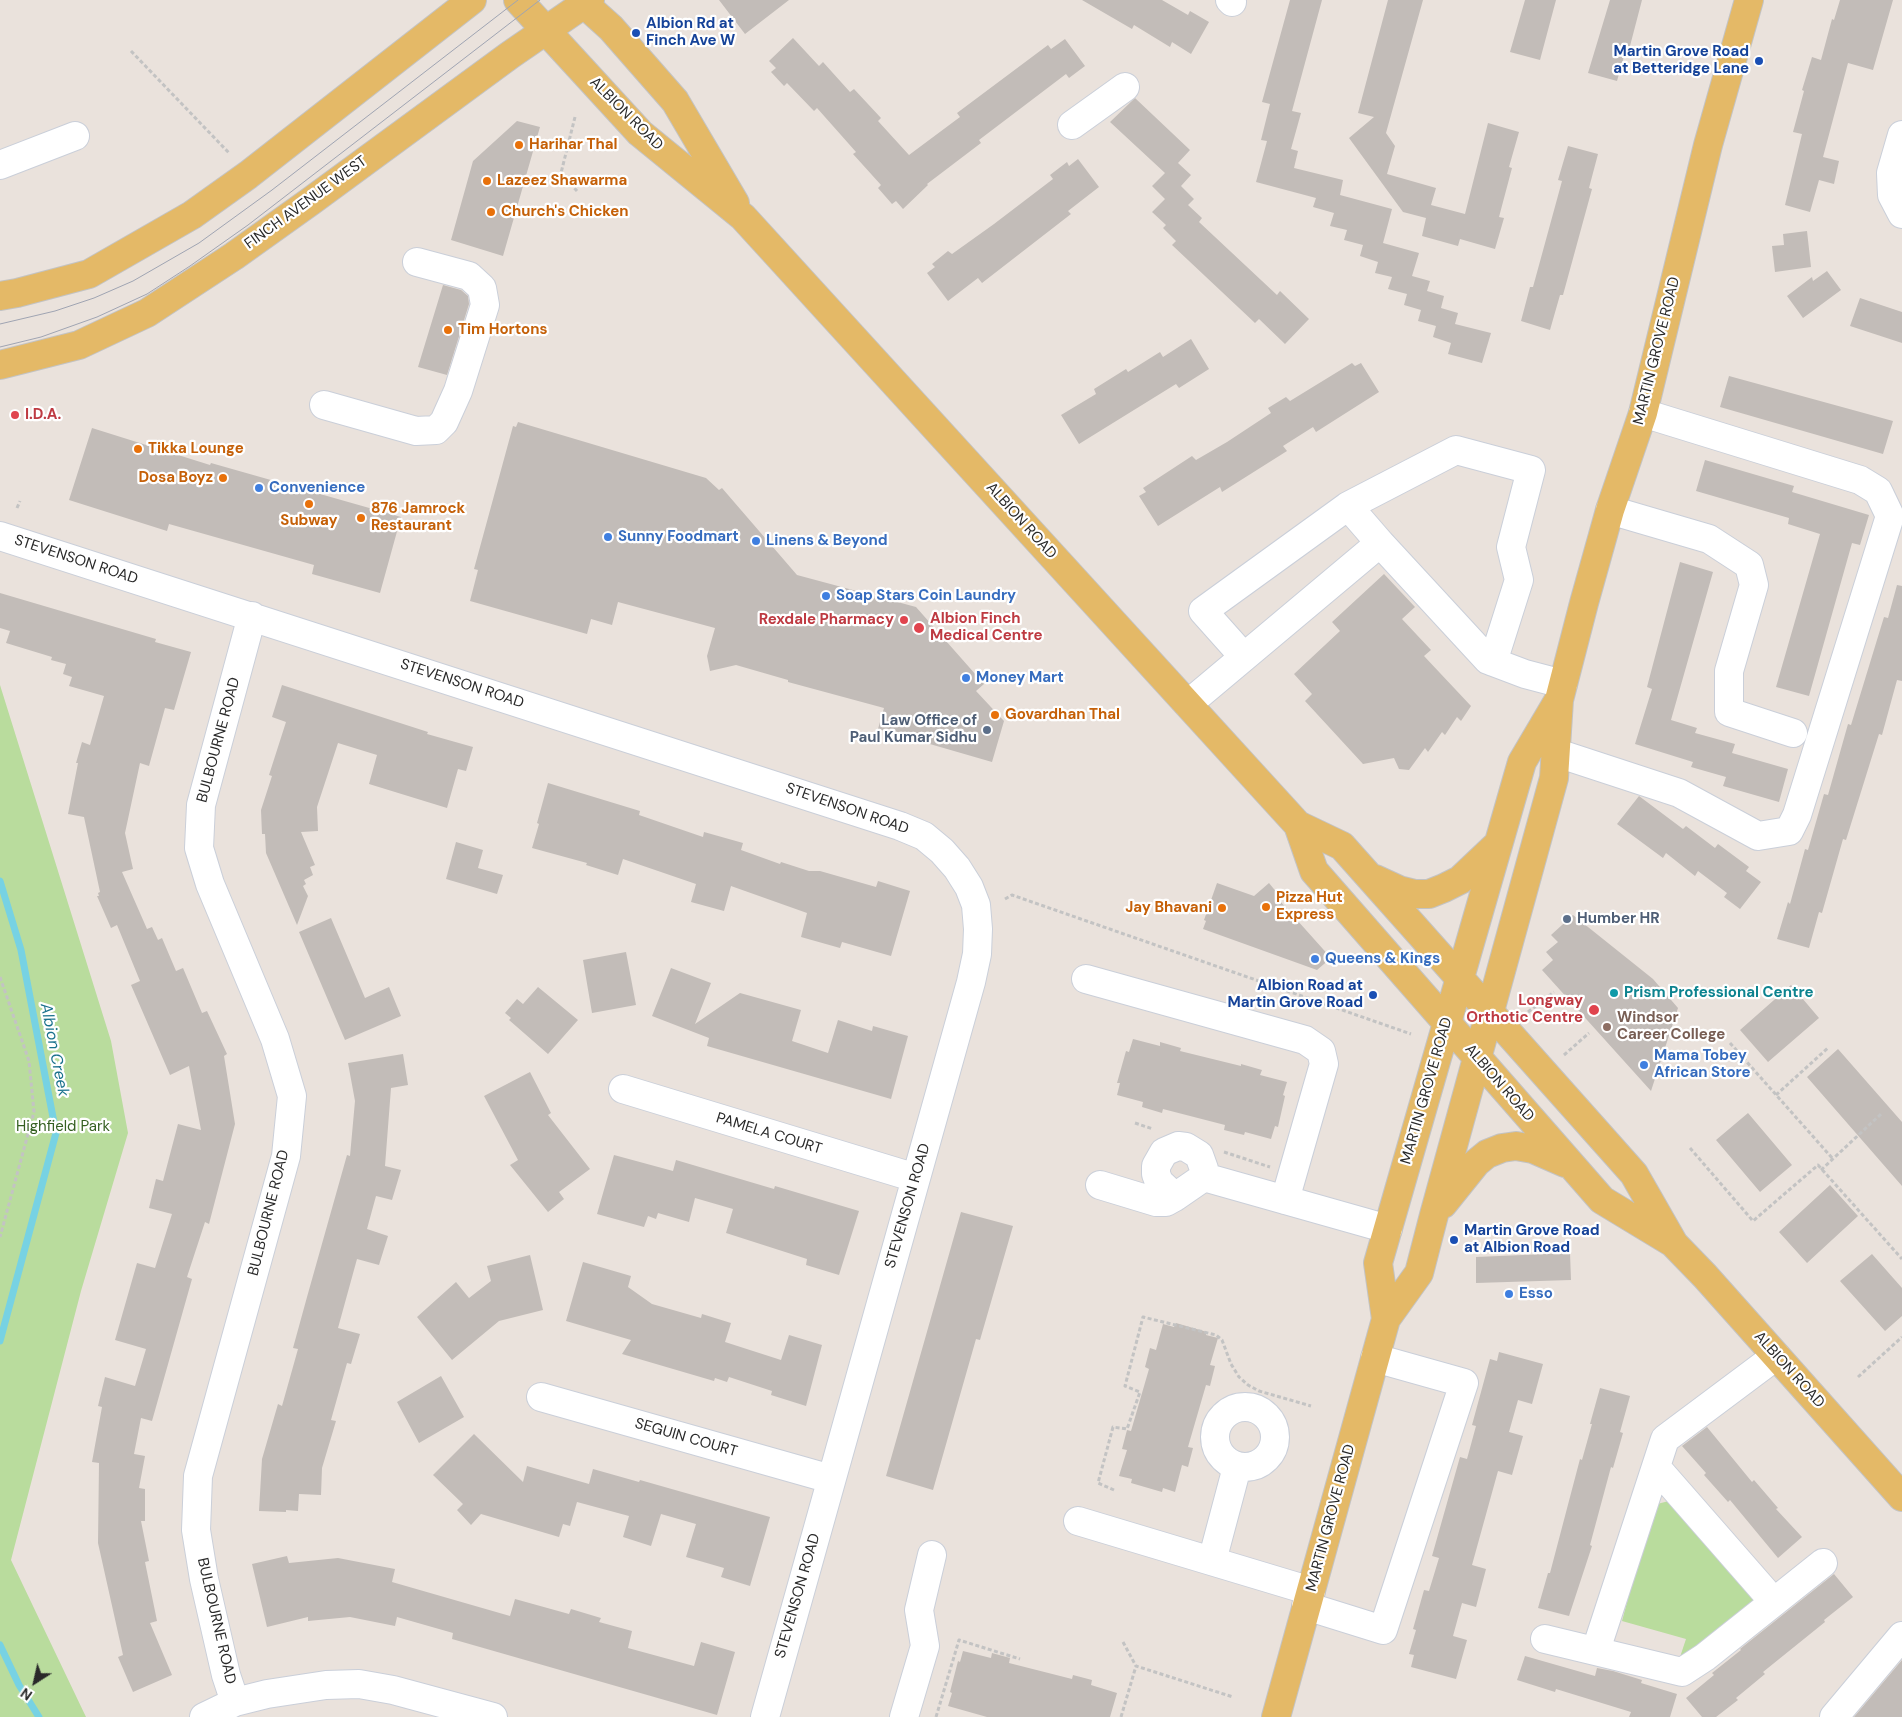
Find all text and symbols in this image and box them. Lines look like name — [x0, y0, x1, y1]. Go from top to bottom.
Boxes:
place label: Albion Rd at Finch Ave W — [646, 15, 735, 50]
marker: Albion Rd at Finch Ave W — [630, 27, 642, 39]
place label: Martin Grove Road at Betteridge Lane — [1613, 43, 1749, 78]
marker: Martin Grove Road at Betteridge Lane — [1753, 55, 1765, 67]
street label: ALBION ROAD — [586, 74, 666, 154]
place label: Harihar Thal — [529, 136, 617, 154]
marker: Harihar Thal — [513, 139, 525, 151]
street label: FINCH AVENUE WEST — [241, 153, 371, 253]
place label: Lazeez Shawarma — [497, 172, 627, 190]
marker: Lazeez Shawarma — [481, 175, 493, 187]
place label: Church's Chicken — [501, 203, 629, 221]
marker: Church's Chicken — [485, 206, 497, 218]
street label: MARTIN GROVE ROAD — [1630, 275, 1684, 427]
place label: Tim Hortons — [458, 321, 547, 339]
marker: Tim Hortons — [442, 324, 454, 336]
place label: I.D.A. — [25, 406, 61, 424]
marker: I.D.A. — [9, 409, 21, 421]
place label: Tikka Lounge — [148, 440, 244, 458]
marker: Tikka Lounge — [132, 443, 144, 455]
place label: Dosa Boyz — [139, 469, 213, 487]
marker: Dosa Boyz — [217, 472, 229, 484]
place label: Convenience — [269, 479, 365, 497]
street label: ALBION ROAD — [982, 479, 1060, 563]
marker: Convenience — [253, 482, 265, 494]
marker: Subway — [303, 498, 315, 510]
place label: 876 Jamrock Restaurant — [371, 500, 465, 535]
place label: Subway — [280, 512, 338, 530]
marker: 876 Jamrock Restaurant — [355, 512, 367, 524]
place label: Sunny Foodmart — [618, 528, 739, 546]
marker: Sunny Foodmart — [602, 531, 614, 543]
street label: STEVENSON ROAD — [12, 532, 140, 588]
place label: Linens & Beyond — [766, 532, 888, 550]
marker: Linens & Beyond — [750, 535, 762, 547]
place label: Soap Stars Coin Laundry — [836, 587, 1016, 605]
marker: Soap Stars Coin Laundry — [820, 590, 832, 602]
place label: Albion Finch Medical Centre — [930, 610, 1043, 645]
place label: Rexdale Pharmacy — [759, 611, 894, 629]
marker: Rexdale Pharmacy — [898, 614, 910, 626]
marker: Albion Finch Medical Centre — [912, 621, 926, 635]
street label: STEVENSON ROAD — [398, 656, 526, 712]
place label: Money Mart — [976, 669, 1064, 687]
marker: Money Mart — [960, 672, 972, 684]
street label: BULBOURNE ROAD — [194, 675, 244, 805]
place label: Govardhan Thal — [1005, 706, 1120, 724]
marker: Govardhan Thal — [989, 709, 1001, 721]
place label: Law Office of Paul Kumar Sidhu — [850, 712, 977, 747]
marker: Law Office of Paul Kumar Sidhu — [981, 724, 993, 736]
street label: STEVENSON ROAD — [783, 780, 911, 838]
place label: Pizza Hut Express — [1276, 889, 1343, 924]
place label: Jay Bhavani — [1125, 899, 1212, 917]
marker: Pizza Hut Express — [1260, 901, 1272, 913]
marker: Jay Bhavani — [1216, 902, 1228, 914]
place label: Humber HR — [1577, 910, 1660, 928]
marker: Humber HR — [1561, 913, 1573, 925]
place label: Queens & Kings — [1325, 950, 1440, 968]
marker: Queens & Kings — [1309, 953, 1321, 965]
place label: Albion Road at Martin Grove Road — [1227, 977, 1363, 1012]
place label: Prism Professional Centre — [1624, 984, 1813, 1002]
marker: Prism Professional Centre — [1608, 987, 1620, 999]
marker: Albion Road at Martin Grove Road — [1367, 989, 1379, 1001]
place label: Longway Orthotic Centre — [1466, 992, 1583, 1027]
water label: Albion Creek — [36, 1002, 72, 1098]
marker: Longway Orthotic Centre — [1587, 1003, 1601, 1017]
place label: Windsor Career College — [1617, 1009, 1725, 1044]
street label: MARTIN GROVE ROAD — [1397, 1016, 1457, 1166]
marker: Windsor Career College — [1601, 1021, 1613, 1033]
street label: ALBION ROAD — [1461, 1041, 1537, 1125]
place label: Mama Tobey African Store — [1654, 1047, 1751, 1082]
marker: Mama Tobey African Store — [1638, 1059, 1650, 1071]
street label: PAMELA COURT — [714, 1109, 824, 1159]
park label: Highfield Park — [16, 1118, 110, 1136]
street label: STEVENSON ROAD — [882, 1142, 934, 1270]
street label: BULBOURNE ROAD — [245, 1148, 293, 1278]
place label: Martin Grove Road at Albion Road — [1464, 1222, 1600, 1257]
marker: Martin Grove Road at Albion Road — [1448, 1234, 1460, 1246]
place label: Esso — [1519, 1285, 1553, 1303]
marker: Esso — [1503, 1288, 1515, 1300]
street label: ALBION ROAD — [1750, 1328, 1828, 1412]
street label: SEGUIN COURT — [633, 1415, 739, 1461]
street label: MARTIN GROVE ROAD — [1303, 1442, 1359, 1594]
street label: STEVENSON ROAD — [772, 1532, 824, 1660]
street label: BULBOURNE ROAD — [193, 1556, 239, 1686]
north arrow — [10, 1657, 60, 1707]
text: N — [17, 1684, 36, 1705]

